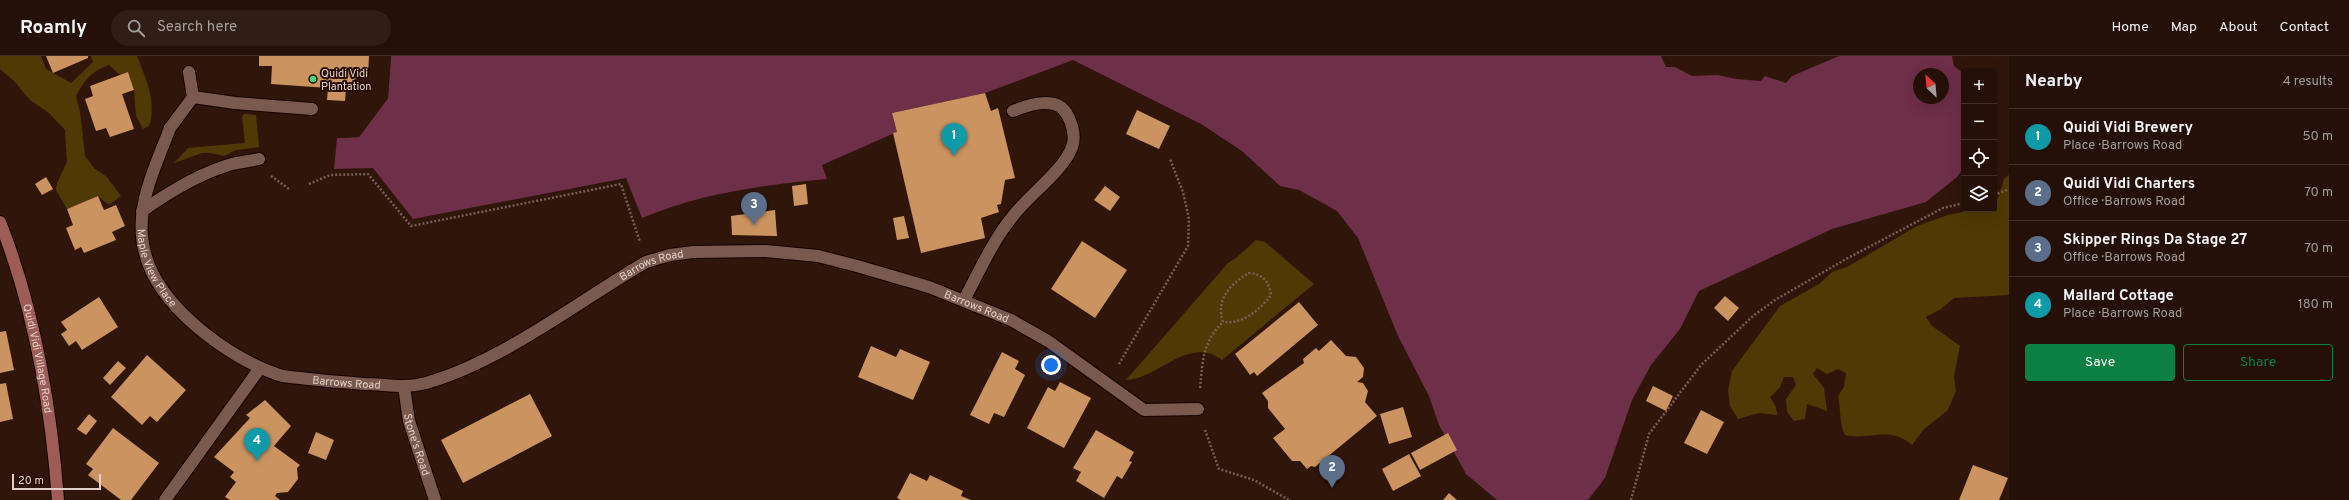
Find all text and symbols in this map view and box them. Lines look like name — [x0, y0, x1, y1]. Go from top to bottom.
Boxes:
search box — [111, 10, 391, 46]
text: Roamly — [20, 16, 87, 40]
icon: search — [125, 17, 147, 39]
text: Search here — [157, 18, 237, 37]
text: Home — [2112, 19, 2149, 36]
text: Map — [2171, 19, 2197, 36]
text: About — [2219, 19, 2258, 36]
text: Contact — [2280, 19, 2329, 36]
place label: Quidi Vidi Plantation — [321, 67, 371, 94]
north arrow — [1913, 68, 1949, 104]
map controls — [1961, 68, 1997, 212]
button: + — [1961, 68, 1997, 104]
text: Nearby — [2025, 71, 2082, 93]
marker: Quidi Vidi Plantation — [308, 74, 318, 84]
text: 4 results — [2283, 74, 2333, 90]
button: − — [1961, 104, 1997, 140]
text: Quidi Vidi Brewery — [2063, 119, 2193, 138]
pin: 1 — [941, 123, 967, 156]
text: 1 — [2035, 129, 2041, 145]
text: 50 m — [2303, 129, 2333, 145]
text: Place · Barrows Road — [2063, 138, 2182, 154]
button: locate — [1961, 140, 1997, 176]
text: Quidi Vidi Charters — [2063, 175, 2195, 194]
button: layers — [1961, 176, 1997, 212]
text: 2 — [2034, 185, 2042, 201]
text: 70 m — [2304, 185, 2333, 201]
pin: 3 — [741, 192, 767, 225]
text: Office · Barrows Road — [2063, 194, 2185, 210]
street label: Maple View Place — [133, 228, 179, 310]
text: Skipper Rings Da Stage 27 — [2063, 231, 2247, 250]
text: 3 — [2034, 241, 2042, 257]
text: 70 m — [2304, 241, 2333, 257]
street label: Barrows Road — [617, 247, 684, 284]
text: Office · Barrows Road — [2063, 250, 2185, 266]
text: Mallard Cottage — [2063, 287, 2174, 306]
street label: Barrows Road — [942, 288, 1011, 326]
text: 4 — [2034, 297, 2042, 313]
text: 180 m — [2298, 297, 2333, 313]
street label: Quidi Vidi Village Road — [19, 303, 55, 414]
text: Place · Barrows Road — [2063, 306, 2182, 322]
button: Save — [2025, 344, 2175, 381]
button: Share — [2183, 344, 2333, 381]
your location — [1041, 355, 1061, 375]
street label: Barrows Road — [311, 374, 381, 393]
street label: Stone's Road — [400, 413, 432, 478]
pin: 4 — [244, 428, 270, 461]
pin: 2 — [1319, 455, 1345, 488]
scale bar — [12, 472, 101, 491]
text: 20 m — [18, 474, 44, 488]

